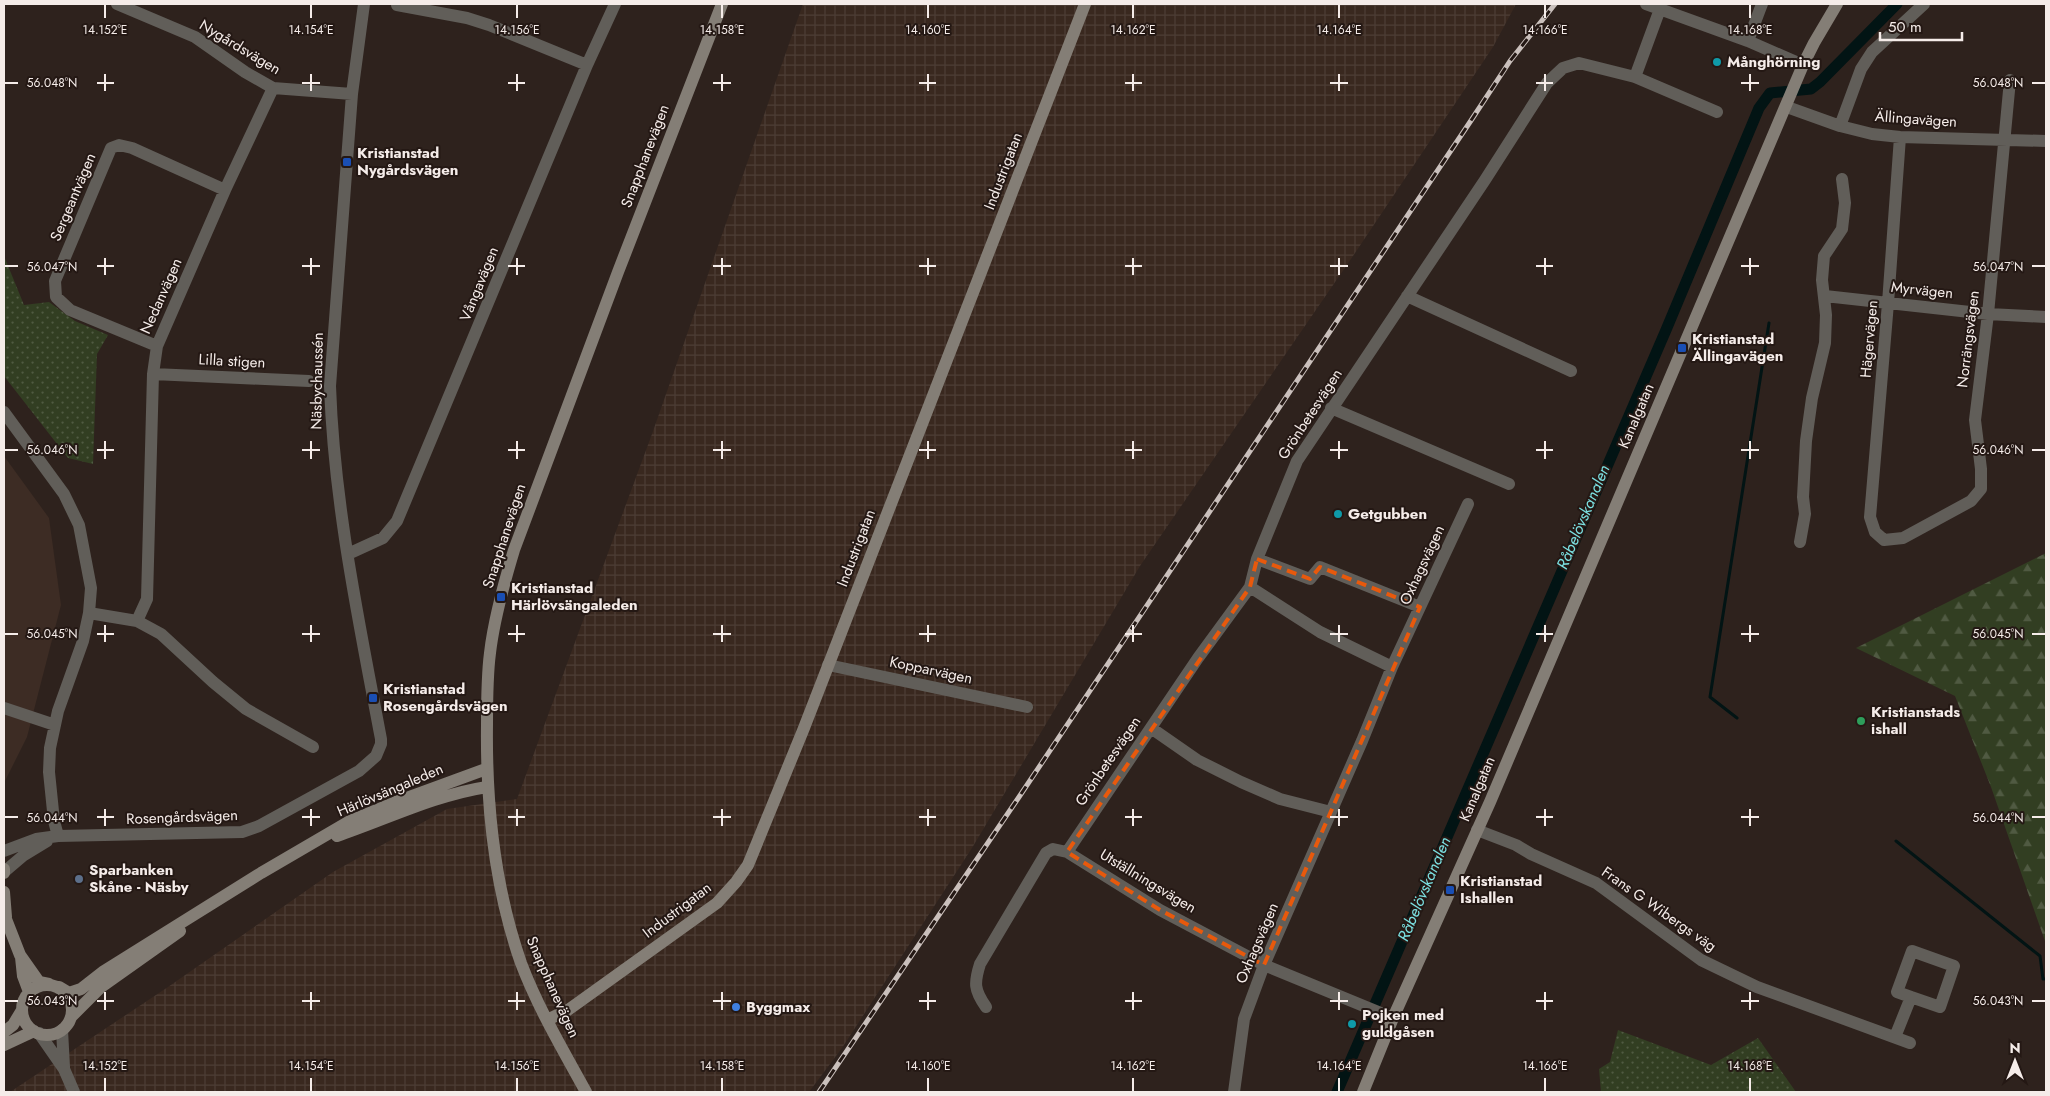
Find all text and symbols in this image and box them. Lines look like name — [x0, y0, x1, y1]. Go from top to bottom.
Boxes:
scale bar — [1880, 10, 1962, 42]
street label: Nygårdsvägen — [195, 14, 285, 80]
text: 50 m — [1888, 16, 1922, 38]
text: 14.152°E — [83, 21, 127, 39]
text: 14.154°E — [288, 21, 334, 39]
text: 14.156°E — [494, 21, 540, 39]
text: 14.158°E — [700, 21, 744, 39]
text: 14.160°E — [905, 21, 951, 39]
text: 14.162°E — [1110, 21, 1156, 39]
text: 14.164°E — [1316, 21, 1362, 39]
text: 14.166°E — [1522, 21, 1568, 39]
text: 14.168°E — [1728, 21, 1772, 39]
place label: Månghörning — [1727, 51, 1820, 73]
marker: Månghörning — [1711, 56, 1723, 68]
text: 56.048°N — [27, 74, 77, 92]
text: 56.048°N — [1973, 74, 2023, 92]
street label: Snapphanevägen — [615, 101, 675, 211]
street label: Ällingavägen — [1874, 105, 1958, 133]
street label: Industrigatan — [978, 129, 1028, 213]
place label: Kristianstad Nygårdsvägen — [357, 142, 458, 181]
street label: Sergeantvägen — [45, 150, 101, 244]
marker: Kristianstad Nygårdsvägen — [341, 156, 353, 168]
street label: Vångavägen — [454, 243, 504, 325]
street label: Nedanvägen — [134, 255, 188, 337]
text: 56.047°N — [27, 258, 77, 276]
text: 56.047°N — [1973, 258, 2023, 276]
street label: Myrvägen — [1890, 276, 1954, 304]
street label: Norrängsvägen — [1951, 289, 1985, 389]
street label: Hägervägen — [1855, 299, 1883, 379]
place label: Kristianstad Ällingavägen — [1691, 328, 1784, 367]
street label: Näsbychaussén — [305, 332, 329, 430]
marker: Kristianstad Ällingavägen — [1676, 342, 1688, 354]
street label: Lilla stigen — [198, 348, 266, 374]
street label: Grönbetesvägen — [1272, 364, 1348, 464]
street label: Kanalgatan — [1612, 380, 1660, 452]
text: 56.046°N — [26, 441, 78, 459]
text: 56.046°N — [1972, 441, 2024, 459]
water label: Råbelövskanalen — [1551, 461, 1615, 573]
street label: Snapphanevägen — [477, 481, 531, 591]
place label: Getgubben — [1348, 503, 1427, 525]
street label: Industrigatan — [831, 506, 881, 590]
marker: Getgubben — [1332, 508, 1344, 520]
street label: Oxhagsvägen — [1394, 521, 1450, 609]
place label: Kristianstad Härlövsängaleden — [511, 577, 638, 616]
marker: Kristianstad Härlövsängaleden — [495, 591, 507, 603]
text: 56.045°N — [27, 625, 77, 643]
text: 56.045°N — [1973, 625, 2023, 643]
street label: Kopparvägen — [888, 650, 974, 690]
place label: Kristianstad Rosengårdsvägen — [383, 678, 508, 717]
marker: Kristianstad Rosengårdsvägen — [367, 692, 379, 704]
place label: Kristianstads ishall — [1871, 701, 1960, 740]
street label: Grönbetesvägen — [1070, 712, 1146, 810]
marker: Kristianstads ishall — [1855, 715, 1867, 727]
street label: Kanalgatan — [1453, 753, 1501, 825]
street label: Härlövsängaleden — [333, 758, 447, 822]
street label: Rosengårdsvägen — [126, 804, 238, 830]
text: 56.044°N — [26, 809, 78, 827]
text: 56.044°N — [1972, 809, 2024, 827]
water label: Råbelövskanalen — [1392, 833, 1456, 945]
street label: Utställningsvägen — [1096, 843, 1200, 919]
place label: Sparbanken Skåne - Näsby — [89, 859, 189, 898]
street label: Frans G Wibergs väg — [1597, 861, 1721, 957]
place label: Kristianstad Ishallen — [1460, 870, 1542, 909]
marker: Sparbanken Skåne - Näsby — [73, 873, 85, 885]
street label: Industrigatan — [638, 877, 716, 943]
marker: Kristianstad Ishallen — [1444, 884, 1456, 896]
street label: Oxhagsvägen — [1230, 899, 1284, 987]
street label: Snapphanevägen — [521, 933, 585, 1041]
text: 56.043°N — [27, 992, 77, 1010]
text: 56.043°N — [1973, 992, 2023, 1010]
place label: Byggmax — [746, 996, 810, 1018]
marker: Byggmax — [730, 1001, 742, 1013]
place label: Pojken med guldgåsen — [1362, 1004, 1444, 1043]
marker: Pojken med guldgåsen — [1346, 1018, 1358, 1030]
north arrow — [1990, 1036, 2040, 1086]
text: N — [2009, 1038, 2021, 1058]
text: 14.152°E — [83, 1057, 127, 1075]
text: 14.154°E — [288, 1057, 334, 1075]
text: 14.156°E — [494, 1057, 540, 1075]
text: 14.158°E — [700, 1057, 744, 1075]
text: 14.160°E — [905, 1057, 951, 1075]
text: 14.162°E — [1110, 1057, 1156, 1075]
text: 14.164°E — [1316, 1057, 1362, 1075]
text: 14.166°E — [1522, 1057, 1568, 1075]
text: 14.168°E — [1728, 1057, 1772, 1075]

